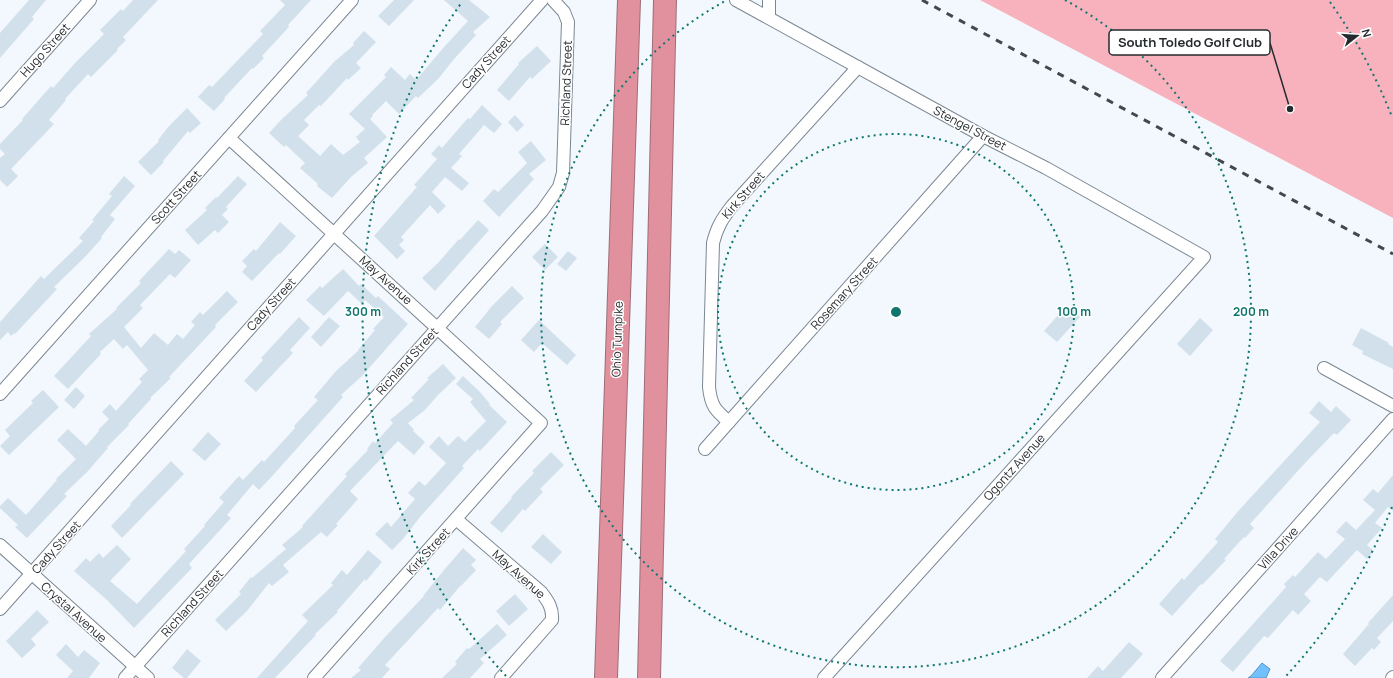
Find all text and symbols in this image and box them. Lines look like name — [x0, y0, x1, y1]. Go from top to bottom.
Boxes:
north arrow — [1337, 16, 1377, 56]
street label: Hugo Street — [16, 19, 74, 81]
text: N — [1359, 27, 1375, 39]
callout: South Toledo Golf Club — [1109, 30, 1270, 55]
street label: Cady Street — [457, 32, 515, 92]
text: South Toledo Golf Club — [1118, 33, 1262, 51]
street label: Richland Street — [556, 40, 576, 126]
street label: Stengel Street — [930, 102, 1010, 154]
street label: Scott Street — [147, 166, 205, 228]
street label: Kirk Street — [718, 167, 769, 222]
street label: May Avenue — [356, 252, 416, 308]
street label: Rosemary Street — [807, 253, 881, 333]
street label: Cady Street — [242, 274, 300, 334]
street label: Ohio Turnpike — [607, 301, 627, 377]
text: 300 m — [345, 303, 381, 320]
text: 100 m — [1057, 303, 1091, 320]
text: 200 m — [1233, 303, 1269, 320]
centre of rings — [889, 305, 903, 319]
street label: Richland Street — [372, 323, 442, 398]
street label: Ogontz Avenue — [979, 430, 1049, 504]
street label: Cady Street — [27, 517, 85, 577]
street label: Villa Drive — [1254, 523, 1302, 573]
street label: Kirk Street — [402, 524, 454, 578]
street label: May Avenue — [489, 546, 549, 602]
street label: Richland Street — [157, 565, 227, 640]
street label: Crystal Avenue — [37, 578, 111, 646]

